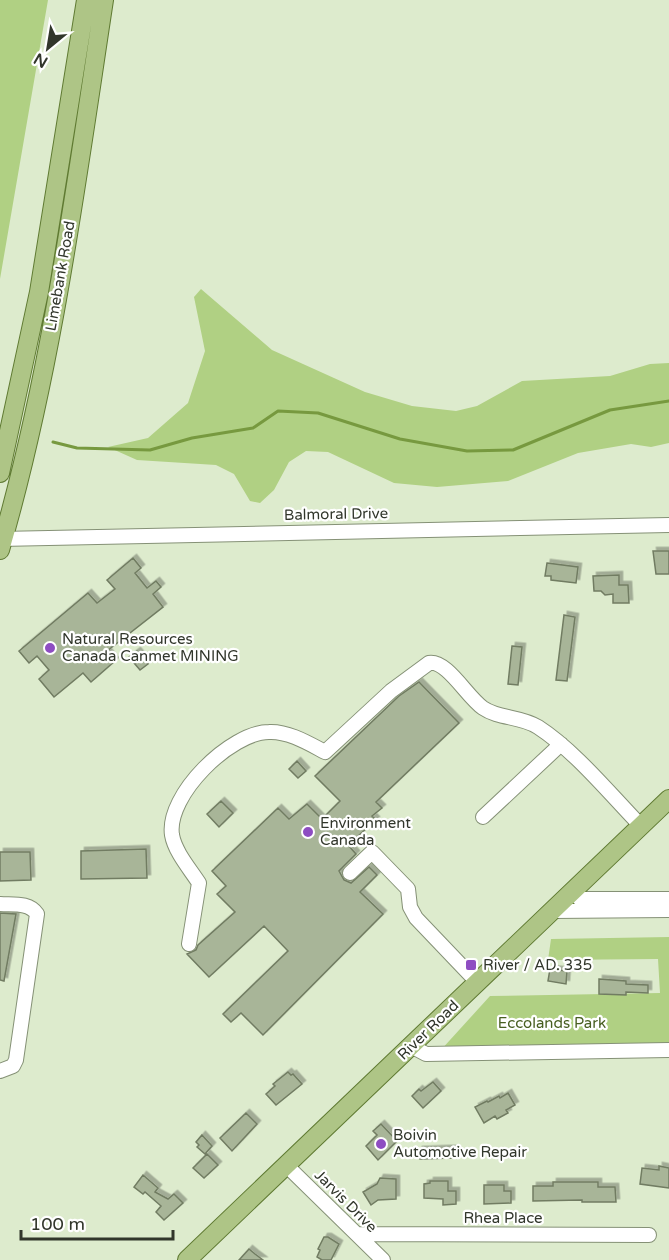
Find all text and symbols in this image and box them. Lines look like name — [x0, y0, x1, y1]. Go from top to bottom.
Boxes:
north arrow — [18, 18, 78, 78]
text: N — [30, 48, 52, 72]
street label: Limebank Road — [41, 220, 79, 332]
street label: Balmoral Drive — [284, 504, 388, 524]
place label: Natural Resources Canada Canmet MINING — [62, 630, 239, 665]
marker: Natural Resources Canada Canmet MINING — [43, 641, 57, 655]
place label: Environment Canada — [320, 814, 411, 849]
marker: Environment Canada — [301, 825, 315, 839]
place label: River / AD. 335 — [483, 956, 592, 974]
marker: River / AD. 335 — [464, 958, 478, 972]
street label: River Road — [394, 996, 462, 1064]
park label: Eccolands Park — [498, 1014, 606, 1032]
place label: Boivin Automotive Repair — [393, 1126, 527, 1161]
marker: Boivin Automotive Repair — [374, 1137, 388, 1151]
street label: Jarvis Drive — [311, 1166, 381, 1236]
scale bar — [21, 1203, 172, 1241]
street label: Rhea Place — [463, 1209, 543, 1227]
text: 100 m — [30, 1213, 85, 1235]

